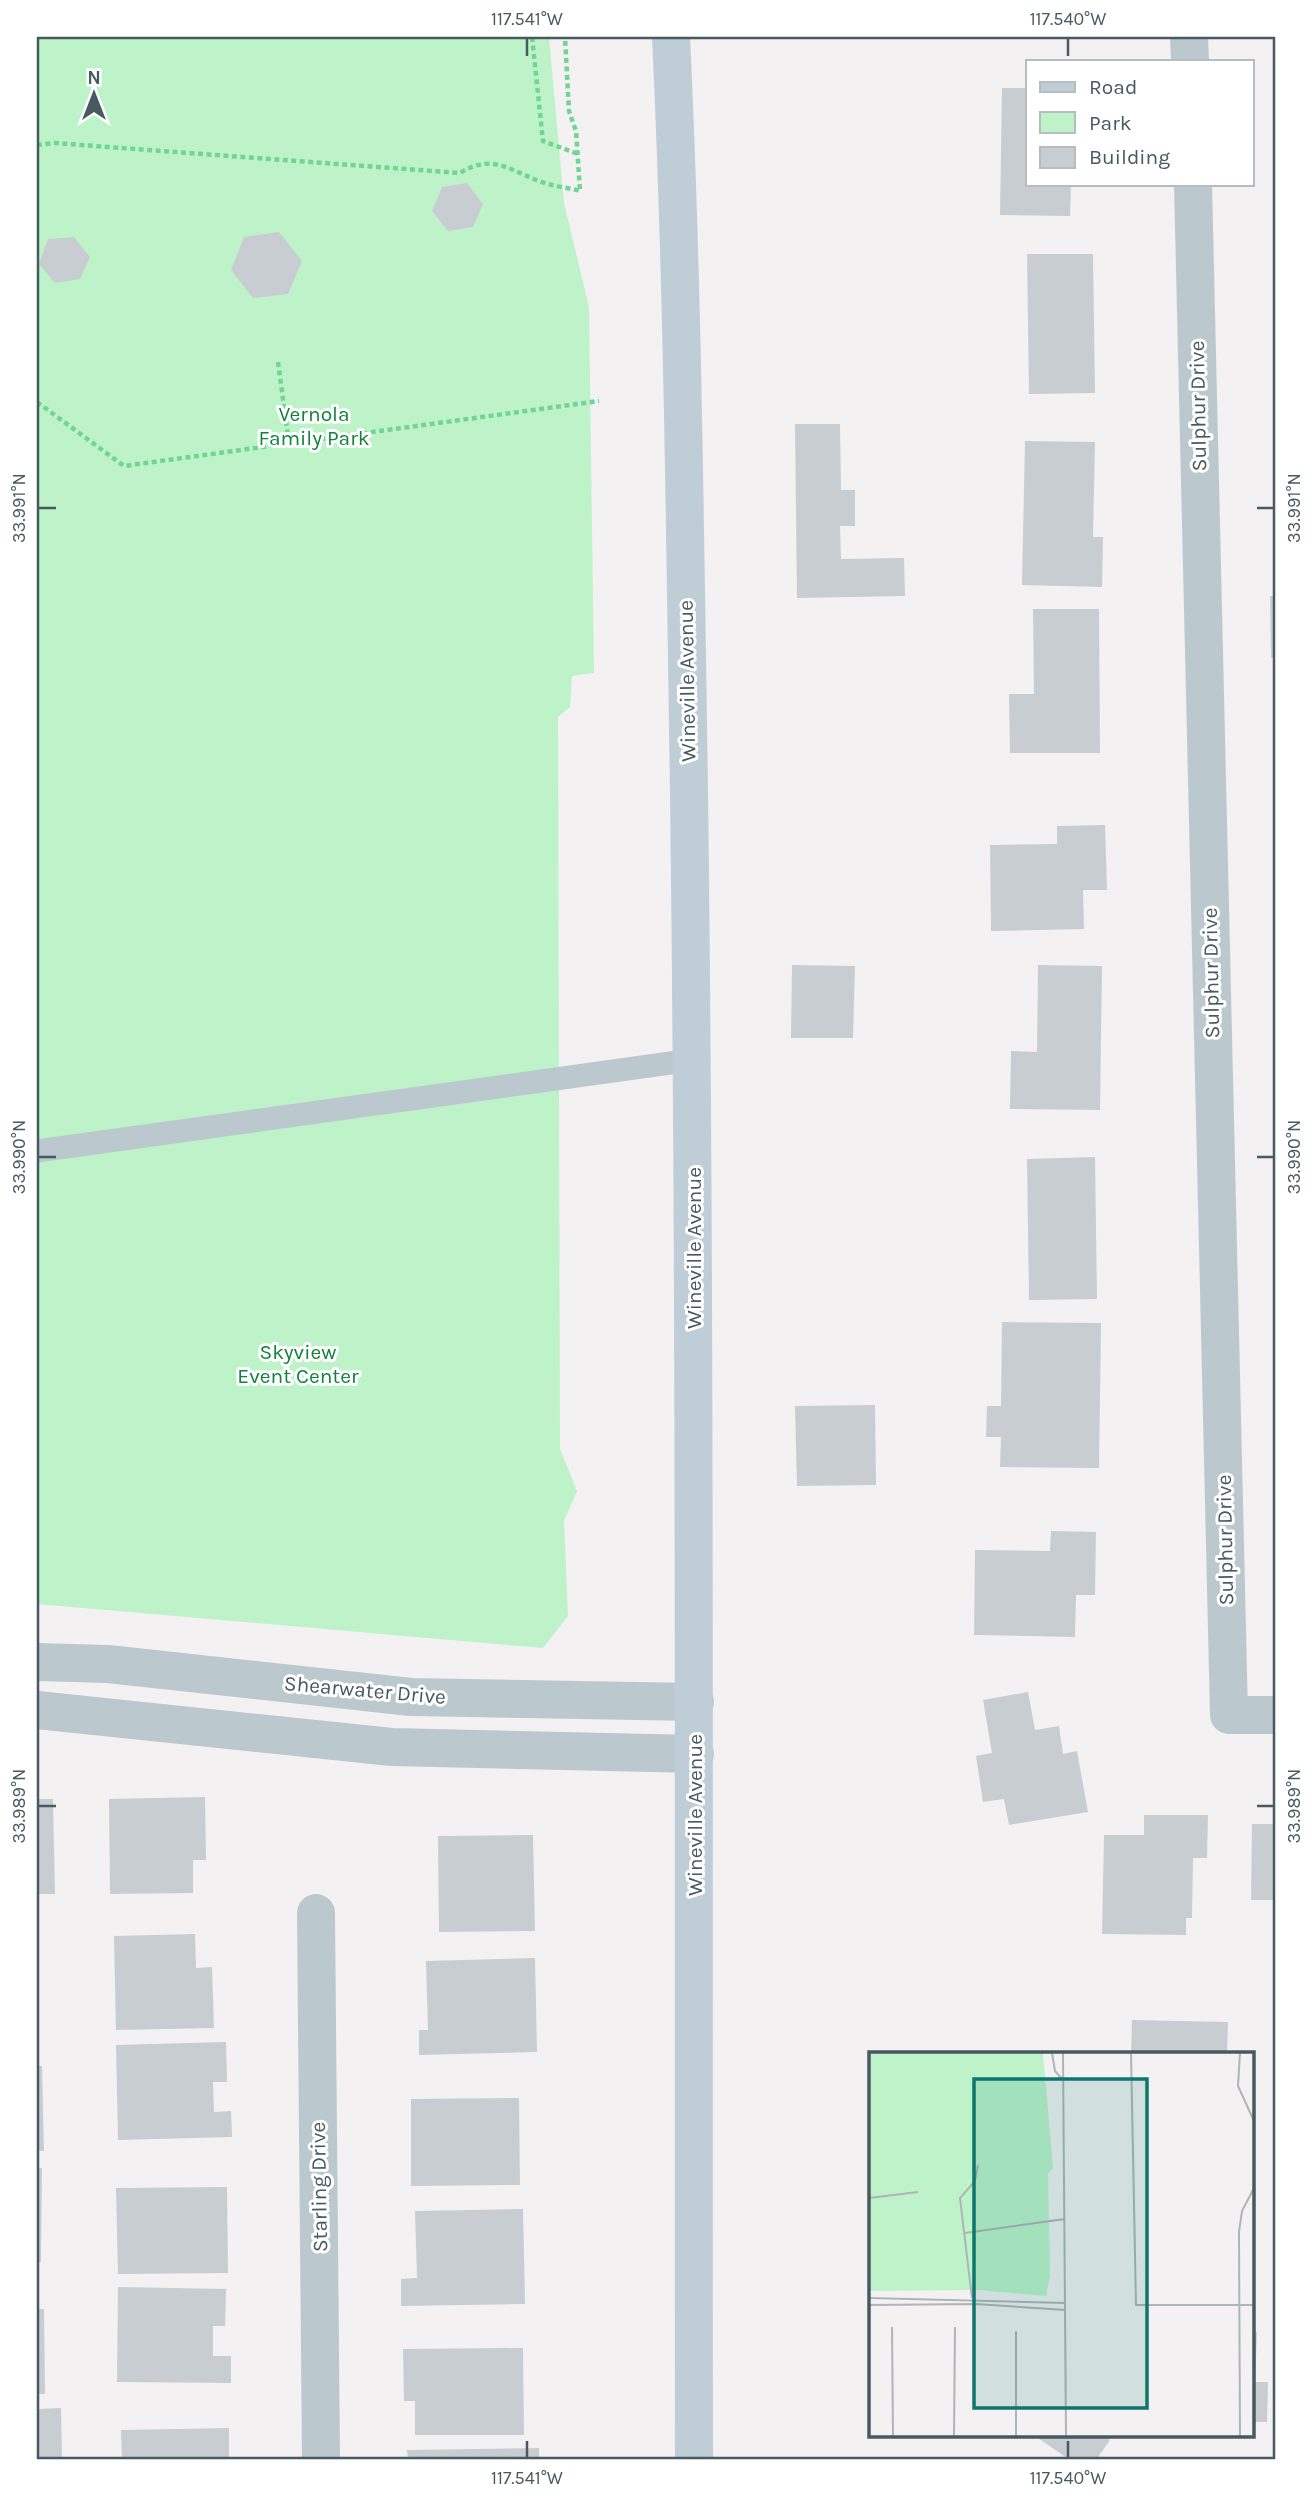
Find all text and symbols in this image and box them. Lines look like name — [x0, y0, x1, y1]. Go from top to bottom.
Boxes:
text: 117.541°W — [491, 8, 563, 30]
text: 117.540°W — [1030, 8, 1106, 30]
north arrow — [60, 60, 130, 130]
legend — [1026, 60, 1254, 186]
text: N — [87, 67, 101, 89]
text: Road — [1089, 75, 1137, 99]
text: Park — [1089, 111, 1132, 135]
text: Building — [1089, 145, 1170, 169]
street label: Sulphur Drive — [1185, 341, 1211, 471]
park label: Vernola Family Park — [258, 402, 370, 450]
text: 33.991°N — [8, 473, 30, 543]
text: 33.991°N — [1283, 473, 1305, 543]
street label: Wineville Avenue — [674, 600, 700, 762]
street label: Sulphur Drive — [1198, 908, 1224, 1038]
text: 33.990°N — [8, 1120, 30, 1194]
text: 33.990°N — [1283, 1120, 1305, 1194]
street label: Wineville Avenue — [682, 1167, 706, 1329]
park label: Skyview Event Center — [237, 1340, 359, 1388]
street label: Sulphur Drive — [1212, 1475, 1238, 1605]
street label: Shearwater Drive — [283, 1671, 447, 1709]
street label: Wineville Avenue — [683, 1734, 707, 1896]
text: 33.989°N — [8, 1769, 30, 1843]
text: 33.989°N — [1283, 1769, 1305, 1843]
inset map — [869, 2052, 1254, 2438]
street label: Starling Drive — [306, 2122, 332, 2252]
text: 117.541°W — [491, 2467, 563, 2489]
text: 117.540°W — [1030, 2467, 1106, 2489]

